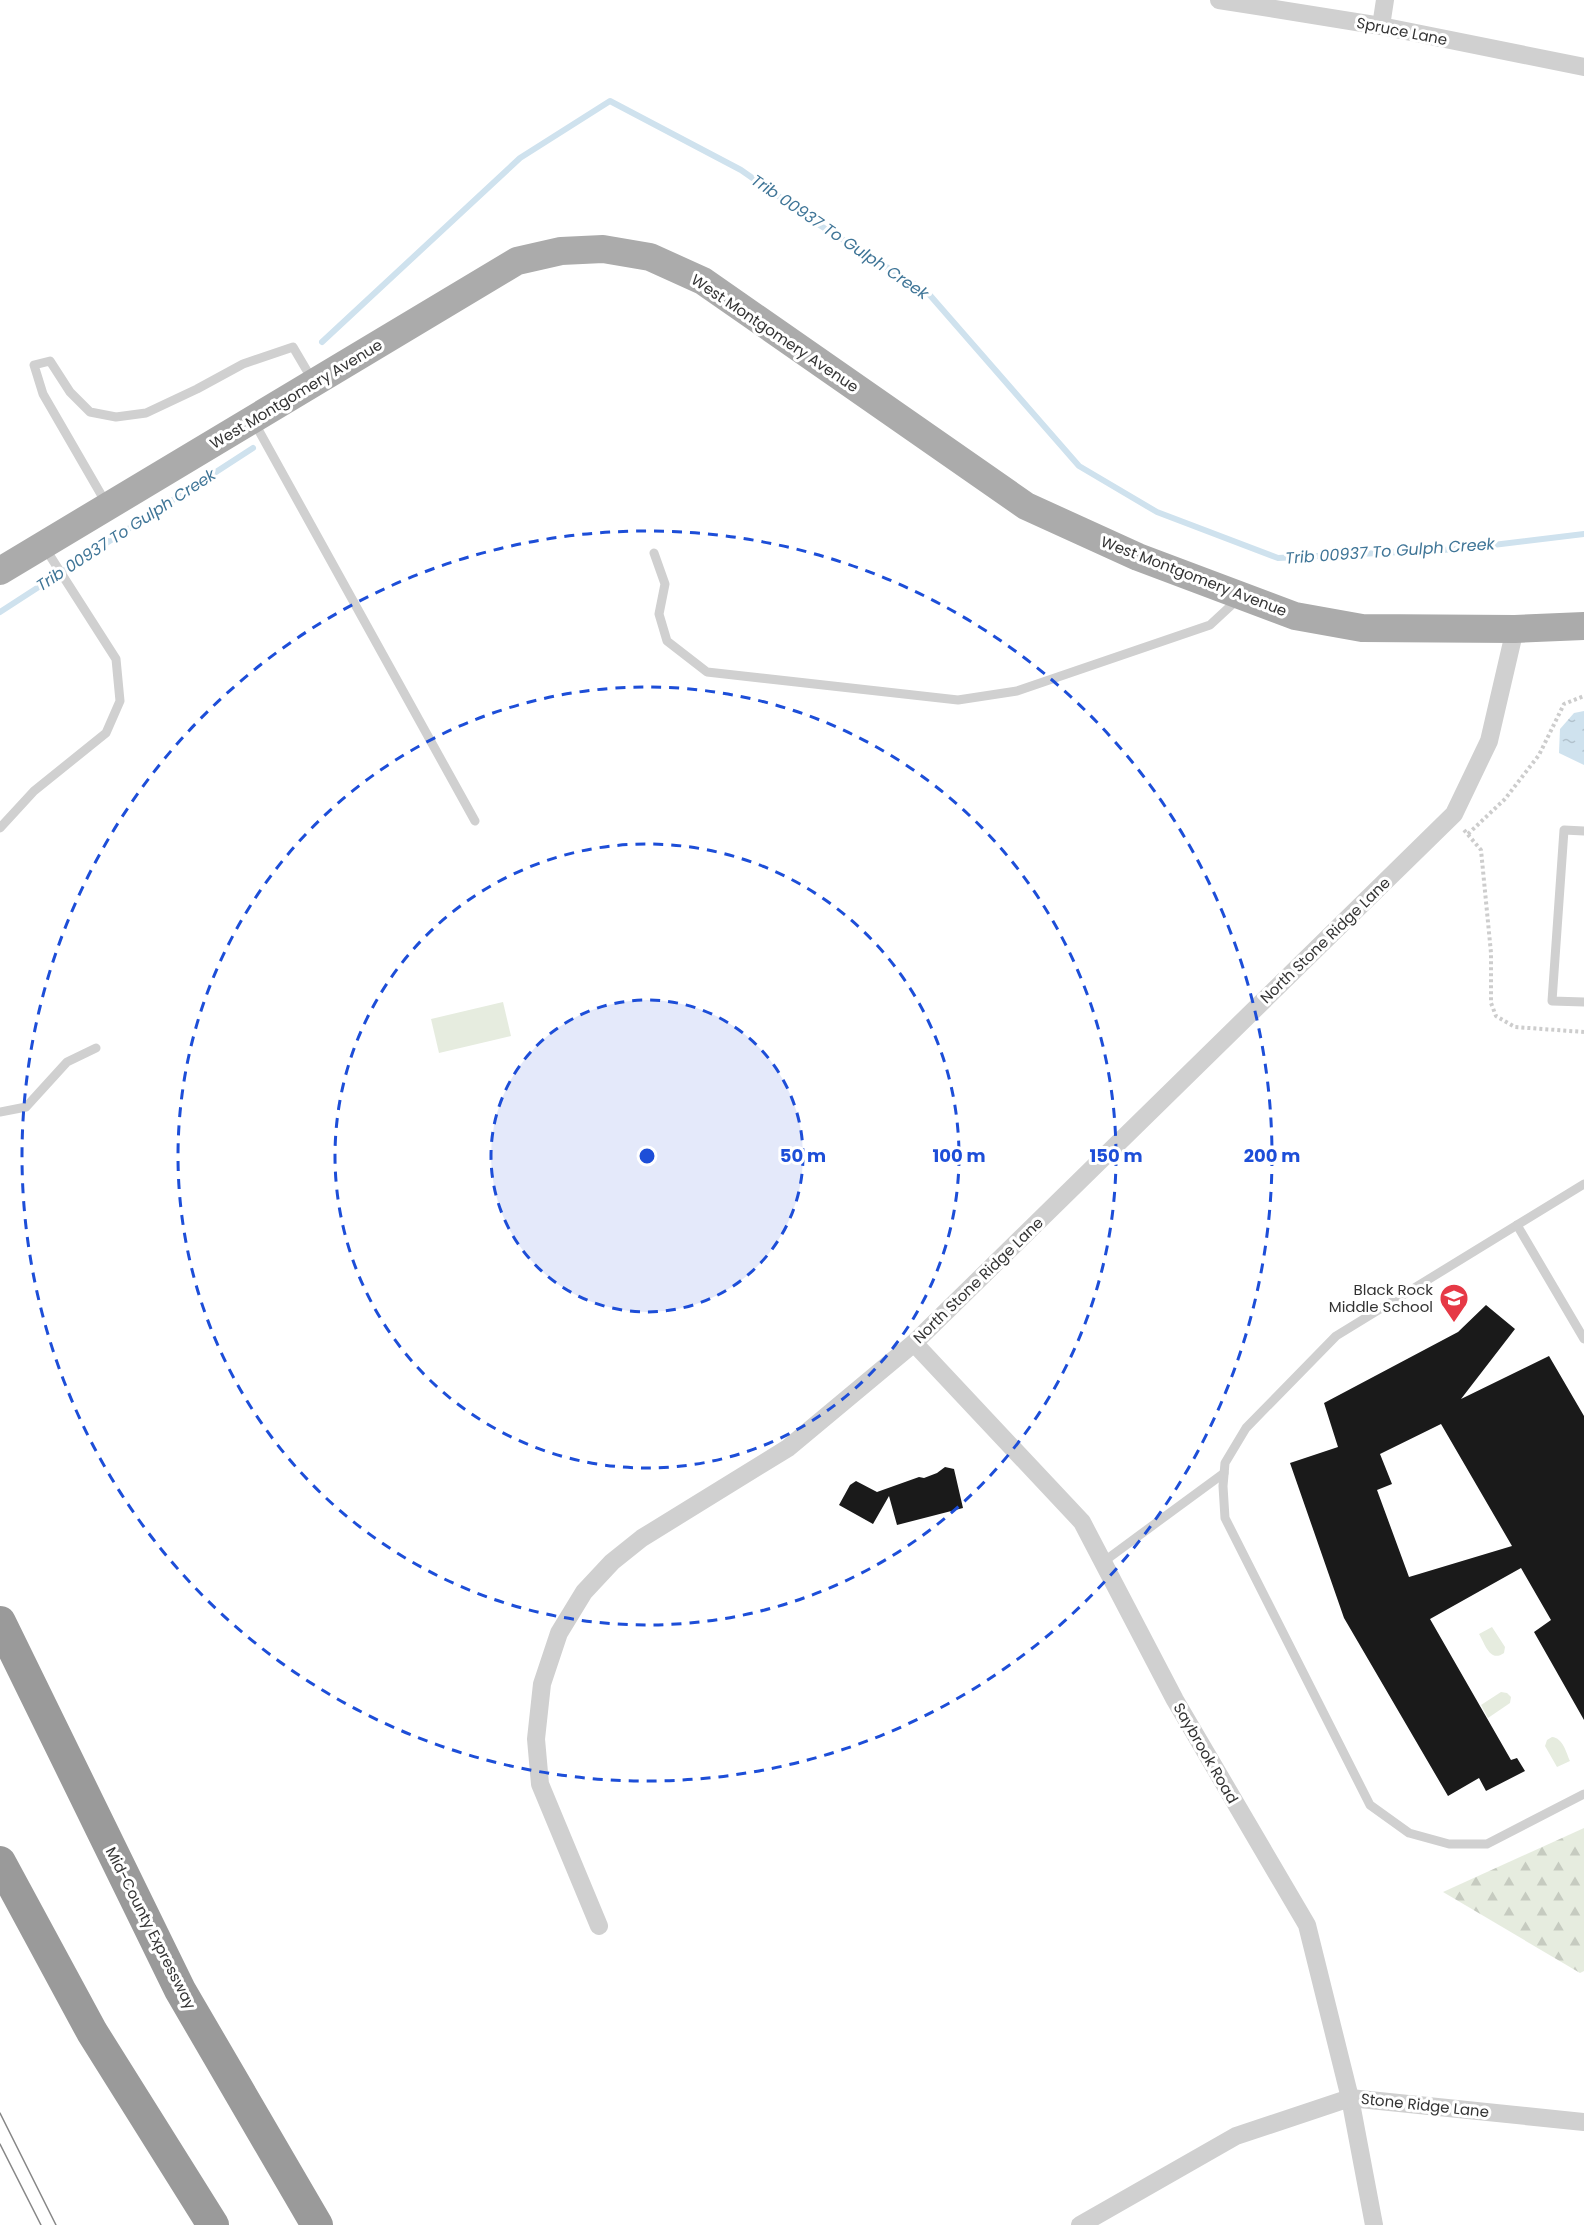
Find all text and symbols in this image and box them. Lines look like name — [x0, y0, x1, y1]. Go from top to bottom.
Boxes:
street label: Spruce Lane — [1355, 12, 1449, 50]
water label: Trib 00937 To Gulph Creek — [747, 169, 934, 306]
street label: West Montgomery Avenue — [687, 269, 863, 397]
street label: West Montgomery Avenue — [206, 334, 386, 454]
water label: Trib 00937 To Gulph Creek — [32, 463, 221, 597]
street label: West Montgomery Avenue — [1098, 531, 1290, 621]
water label: Trib 00937 To Gulph Creek — [1285, 532, 1496, 570]
street label: North Stone Ridge Lane — [1255, 872, 1395, 1008]
text: 50 m — [780, 1143, 826, 1168]
text: 100 m — [932, 1143, 986, 1168]
text: 150 m — [1089, 1143, 1143, 1168]
text: 200 m — [1244, 1143, 1300, 1168]
centre of rings — [637, 1146, 657, 1166]
street label: North Stone Ridge Lane — [908, 1212, 1048, 1348]
place label: Black Rock Middle School — [1329, 1279, 1433, 1317]
school or university icon: Black Rock Middle School — [1438, 1282, 1470, 1324]
street label: Saybrook Road — [1169, 1699, 1243, 1807]
street label: Mid-County Expressway — [101, 1843, 201, 2013]
street label: Stone Ridge Lane — [1360, 2088, 1490, 2122]

